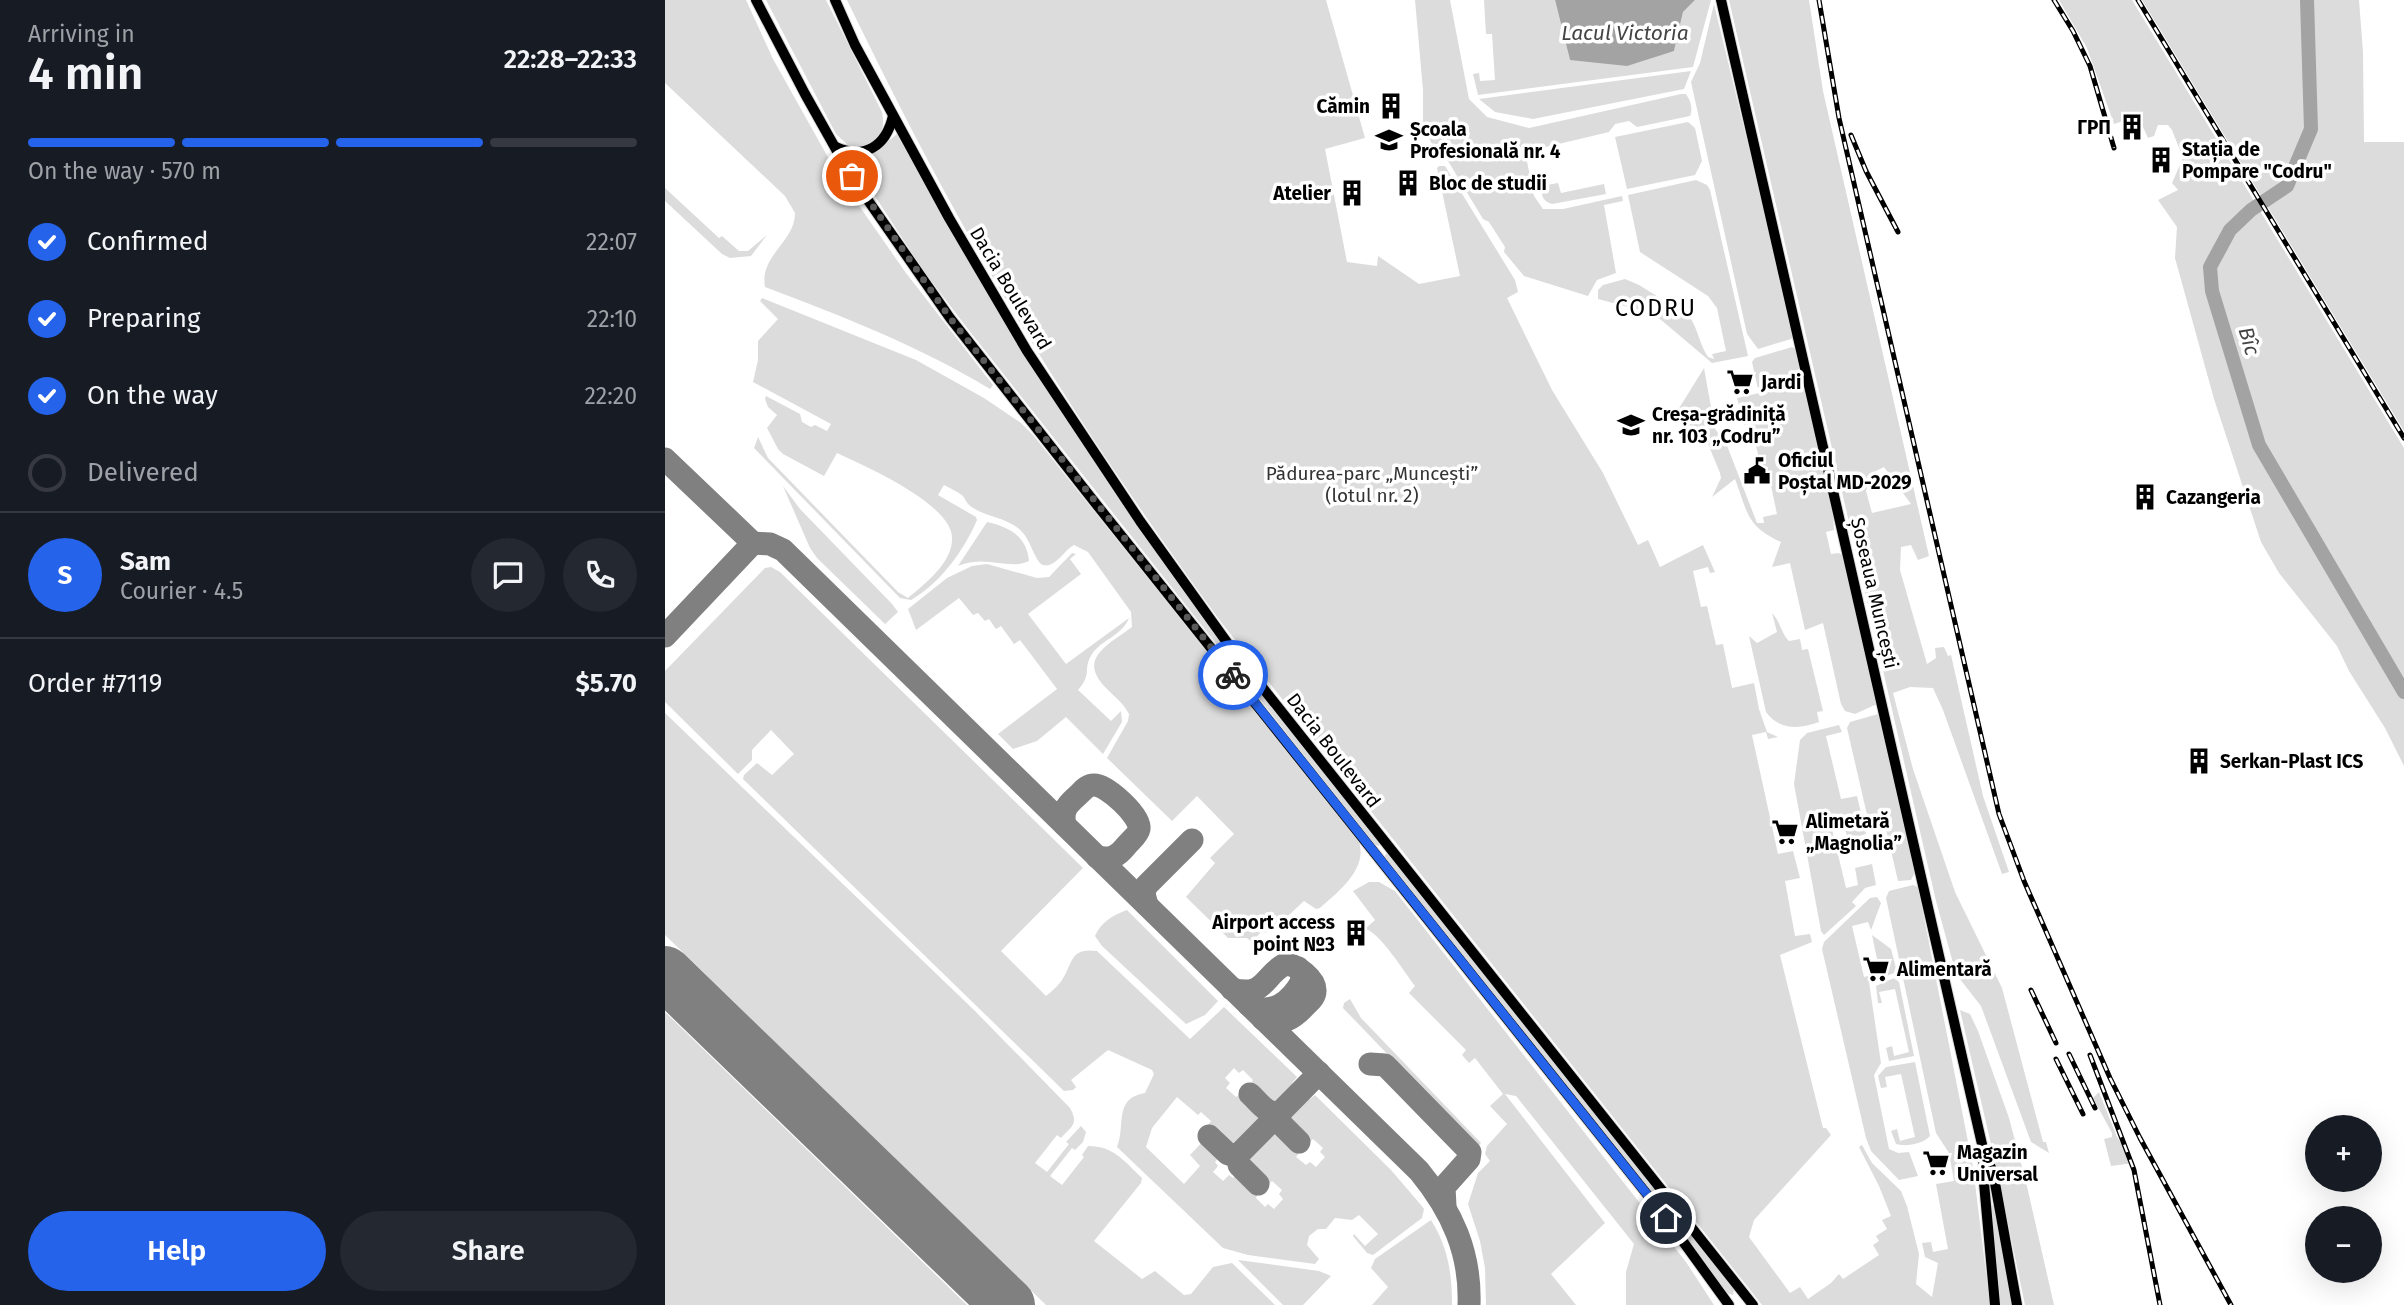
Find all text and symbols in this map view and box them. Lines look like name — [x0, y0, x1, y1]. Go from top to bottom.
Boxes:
text: Arriving in — [28, 20, 135, 48]
water label: Lacul Victoria — [1561, 20, 1689, 46]
text: 22:28–22:33 — [504, 44, 637, 75]
text: 4 min — [28, 46, 143, 101]
building icon: Cămin — [1376, 91, 1406, 121]
place label: Cămin — [1316, 95, 1370, 118]
building icon: ГРП — [2117, 112, 2147, 142]
place label: ГРП — [2077, 116, 2111, 139]
place label: Școala Profesională nr. 4 — [1410, 118, 1561, 163]
school or university icon: Școala Profesională nr. 4 — [1374, 125, 1404, 155]
place label: Stația de Pompare "Codru" — [2182, 138, 2332, 183]
building icon: Stația de Pompare "Codru" — [2146, 145, 2176, 175]
pin — [822, 146, 882, 206]
text: On the way · 570 m — [28, 157, 221, 185]
icon: bag — [833, 157, 871, 195]
building icon: Bloc de studii — [1393, 168, 1423, 198]
place label: Bloc de studii — [1429, 172, 1547, 195]
building icon: Atelier — [1337, 178, 1367, 208]
place label: Atelier — [1272, 182, 1331, 205]
icon: check — [28, 223, 66, 261]
street label: Dacia Boulevard — [965, 223, 1056, 354]
text: Confirmed — [87, 226, 208, 257]
text: 22:07 — [586, 228, 637, 256]
district label: CODRU — [1615, 294, 1697, 322]
icon: check — [28, 300, 66, 338]
text: Preparing — [87, 303, 200, 334]
text: 22:10 — [587, 305, 637, 333]
water label: Bîc — [2232, 324, 2266, 358]
supermarket icon: Jardi — [1725, 367, 1755, 397]
place label: Jardi — [1760, 371, 1801, 394]
icon: check — [28, 377, 66, 415]
text: On the way — [87, 380, 218, 411]
text: 22:20 — [584, 382, 637, 410]
place label: Creșa-grădiniță nr. 103 „Codru” — [1652, 403, 1786, 448]
school or university icon: Creșa-grădiniță nr. 103 „Codru” — [1616, 410, 1646, 440]
place label: Oficiul Poștal MD-2029 — [1778, 449, 1912, 496]
public building icon: Oficiul Poștal MD-2029 — [1742, 456, 1772, 486]
text: Delivered — [87, 457, 199, 488]
park label: Pădurea-parc „Muncești” (lotul nr. 2) — [1266, 462, 1478, 507]
building icon: Cazangeria — [2130, 482, 2160, 512]
place label: Cazangeria — [2166, 486, 2261, 509]
street label: Șoseaua Muncești — [1845, 515, 1903, 671]
button: chat — [471, 538, 545, 612]
button: phone — [563, 538, 637, 612]
text: Sam — [120, 546, 171, 577]
text: S — [58, 560, 72, 591]
text: Courier · 4.5 — [120, 577, 243, 605]
courier — [1198, 640, 1268, 710]
icon: bike — [1214, 656, 1252, 694]
text: Order #7119 — [28, 668, 162, 699]
text: $5.70 — [575, 668, 637, 699]
street label: Dacia Boulevard — [1282, 688, 1386, 812]
building icon: Serkan-Plast ICS — [2184, 746, 2214, 776]
place label: Serkan-Plast ICS — [2220, 750, 2364, 773]
place label: Alimetară „Magnolia” — [1805, 810, 1902, 855]
supermarket icon: Alimetară „Magnolia” — [1770, 817, 1800, 847]
place label: Airport access point №3 — [1211, 911, 1335, 956]
building icon: Airport access point №3 — [1341, 918, 1371, 948]
supermarket icon: Alimentară — [1861, 954, 1891, 984]
place label: Alimentară — [1896, 958, 1992, 981]
map controls — [2305, 1115, 2382, 1283]
button: + — [2305, 1115, 2382, 1192]
place label: Magazin Universal — [1957, 1141, 2038, 1186]
supermarket icon: Magazin Universal — [1921, 1148, 1951, 1178]
pin — [1636, 1188, 1696, 1248]
icon: home — [1647, 1199, 1685, 1237]
button: − — [2305, 1206, 2382, 1283]
button: Help — [28, 1211, 326, 1291]
button: Share — [340, 1211, 637, 1291]

